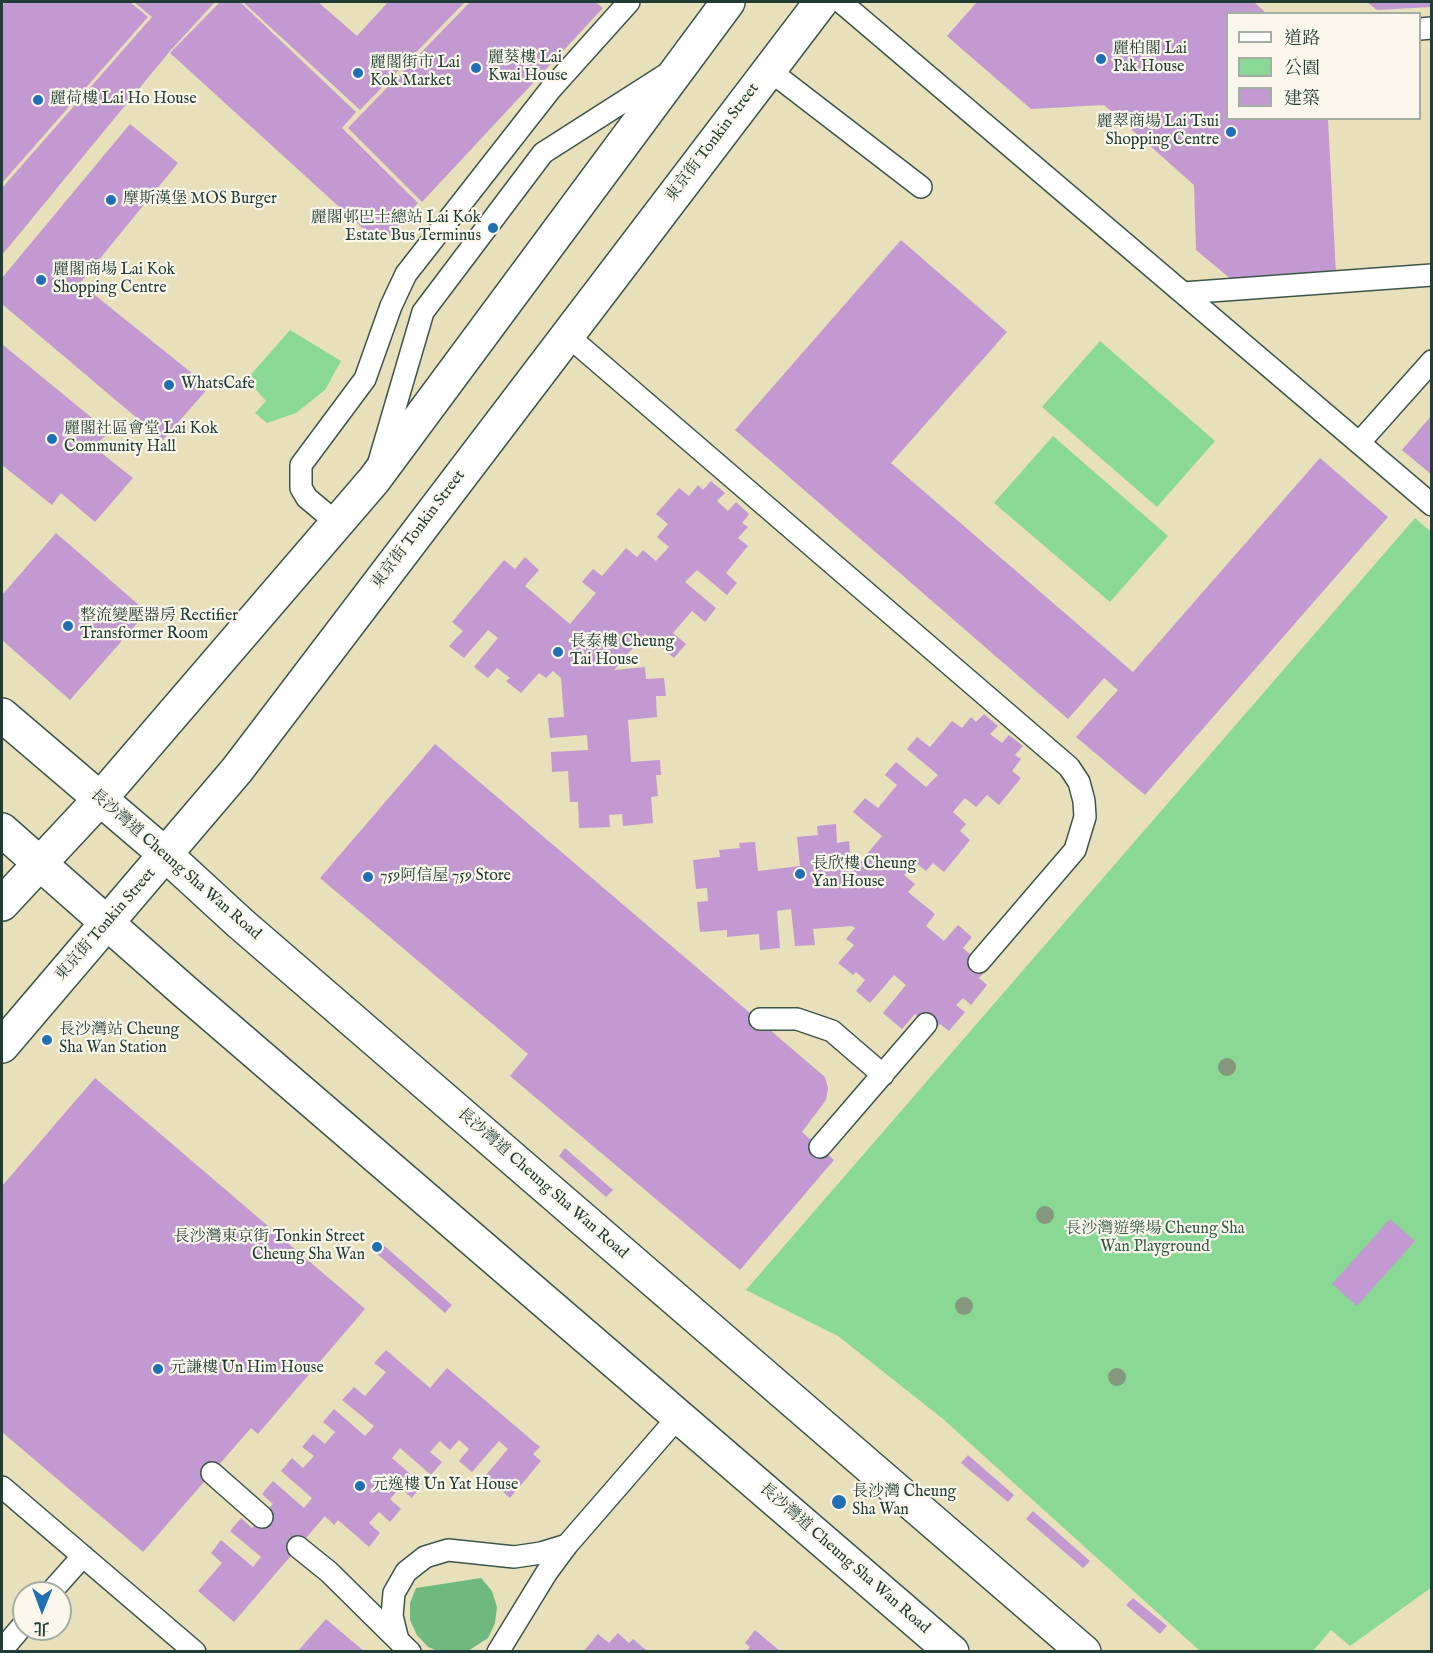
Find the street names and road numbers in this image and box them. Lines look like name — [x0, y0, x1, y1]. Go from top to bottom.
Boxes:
street label: 東京街 Tonkin Street — [662, 80, 764, 206]
street label: 東京街 Tonkin Street — [368, 467, 470, 593]
street label: 長沙灣道 Cheung Sha Wan Road — [86, 786, 264, 944]
street label: 東京街 Tonkin Street — [52, 865, 160, 985]
street label: 長沙灣道 Cheung Sha Wan Road — [453, 1105, 631, 1263]
street label: 長沙灣道 Cheung Sha Wan Road — [755, 1480, 933, 1638]

